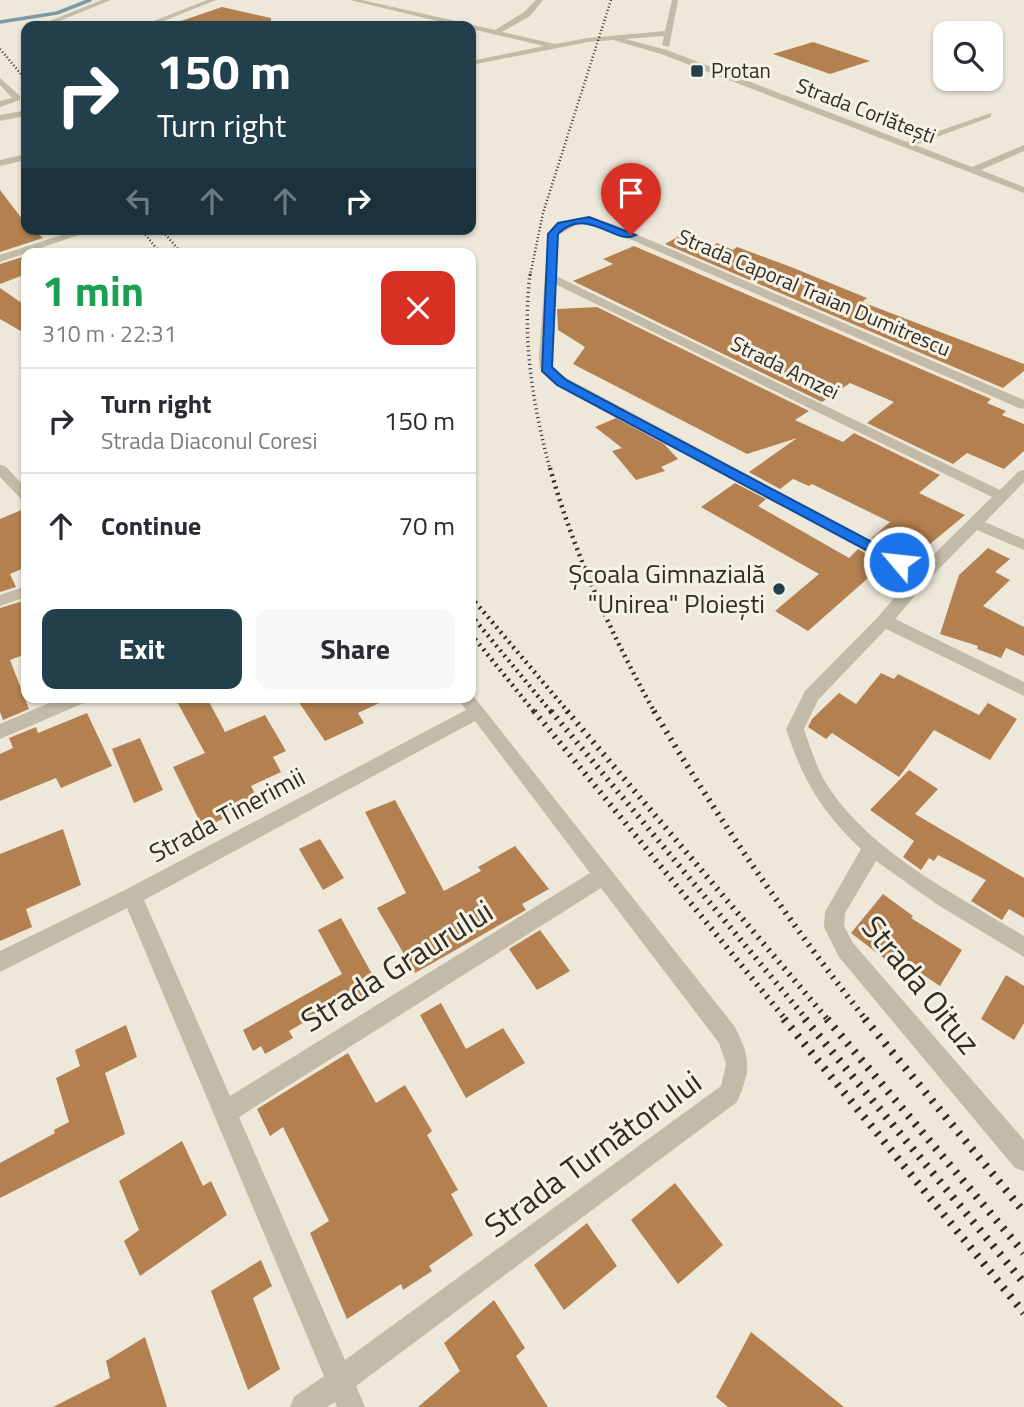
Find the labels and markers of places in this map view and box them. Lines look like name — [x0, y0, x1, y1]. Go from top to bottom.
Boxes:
place label: Protan — [711, 54, 771, 86]
marker: Protan — [689, 63, 705, 79]
pin — [601, 163, 661, 235]
place label: Școala Gimnazială "Unirea" Ploiești — [568, 554, 765, 623]
marker: Școala Gimnazială "Unirea" Ploiești — [771, 581, 787, 597]

